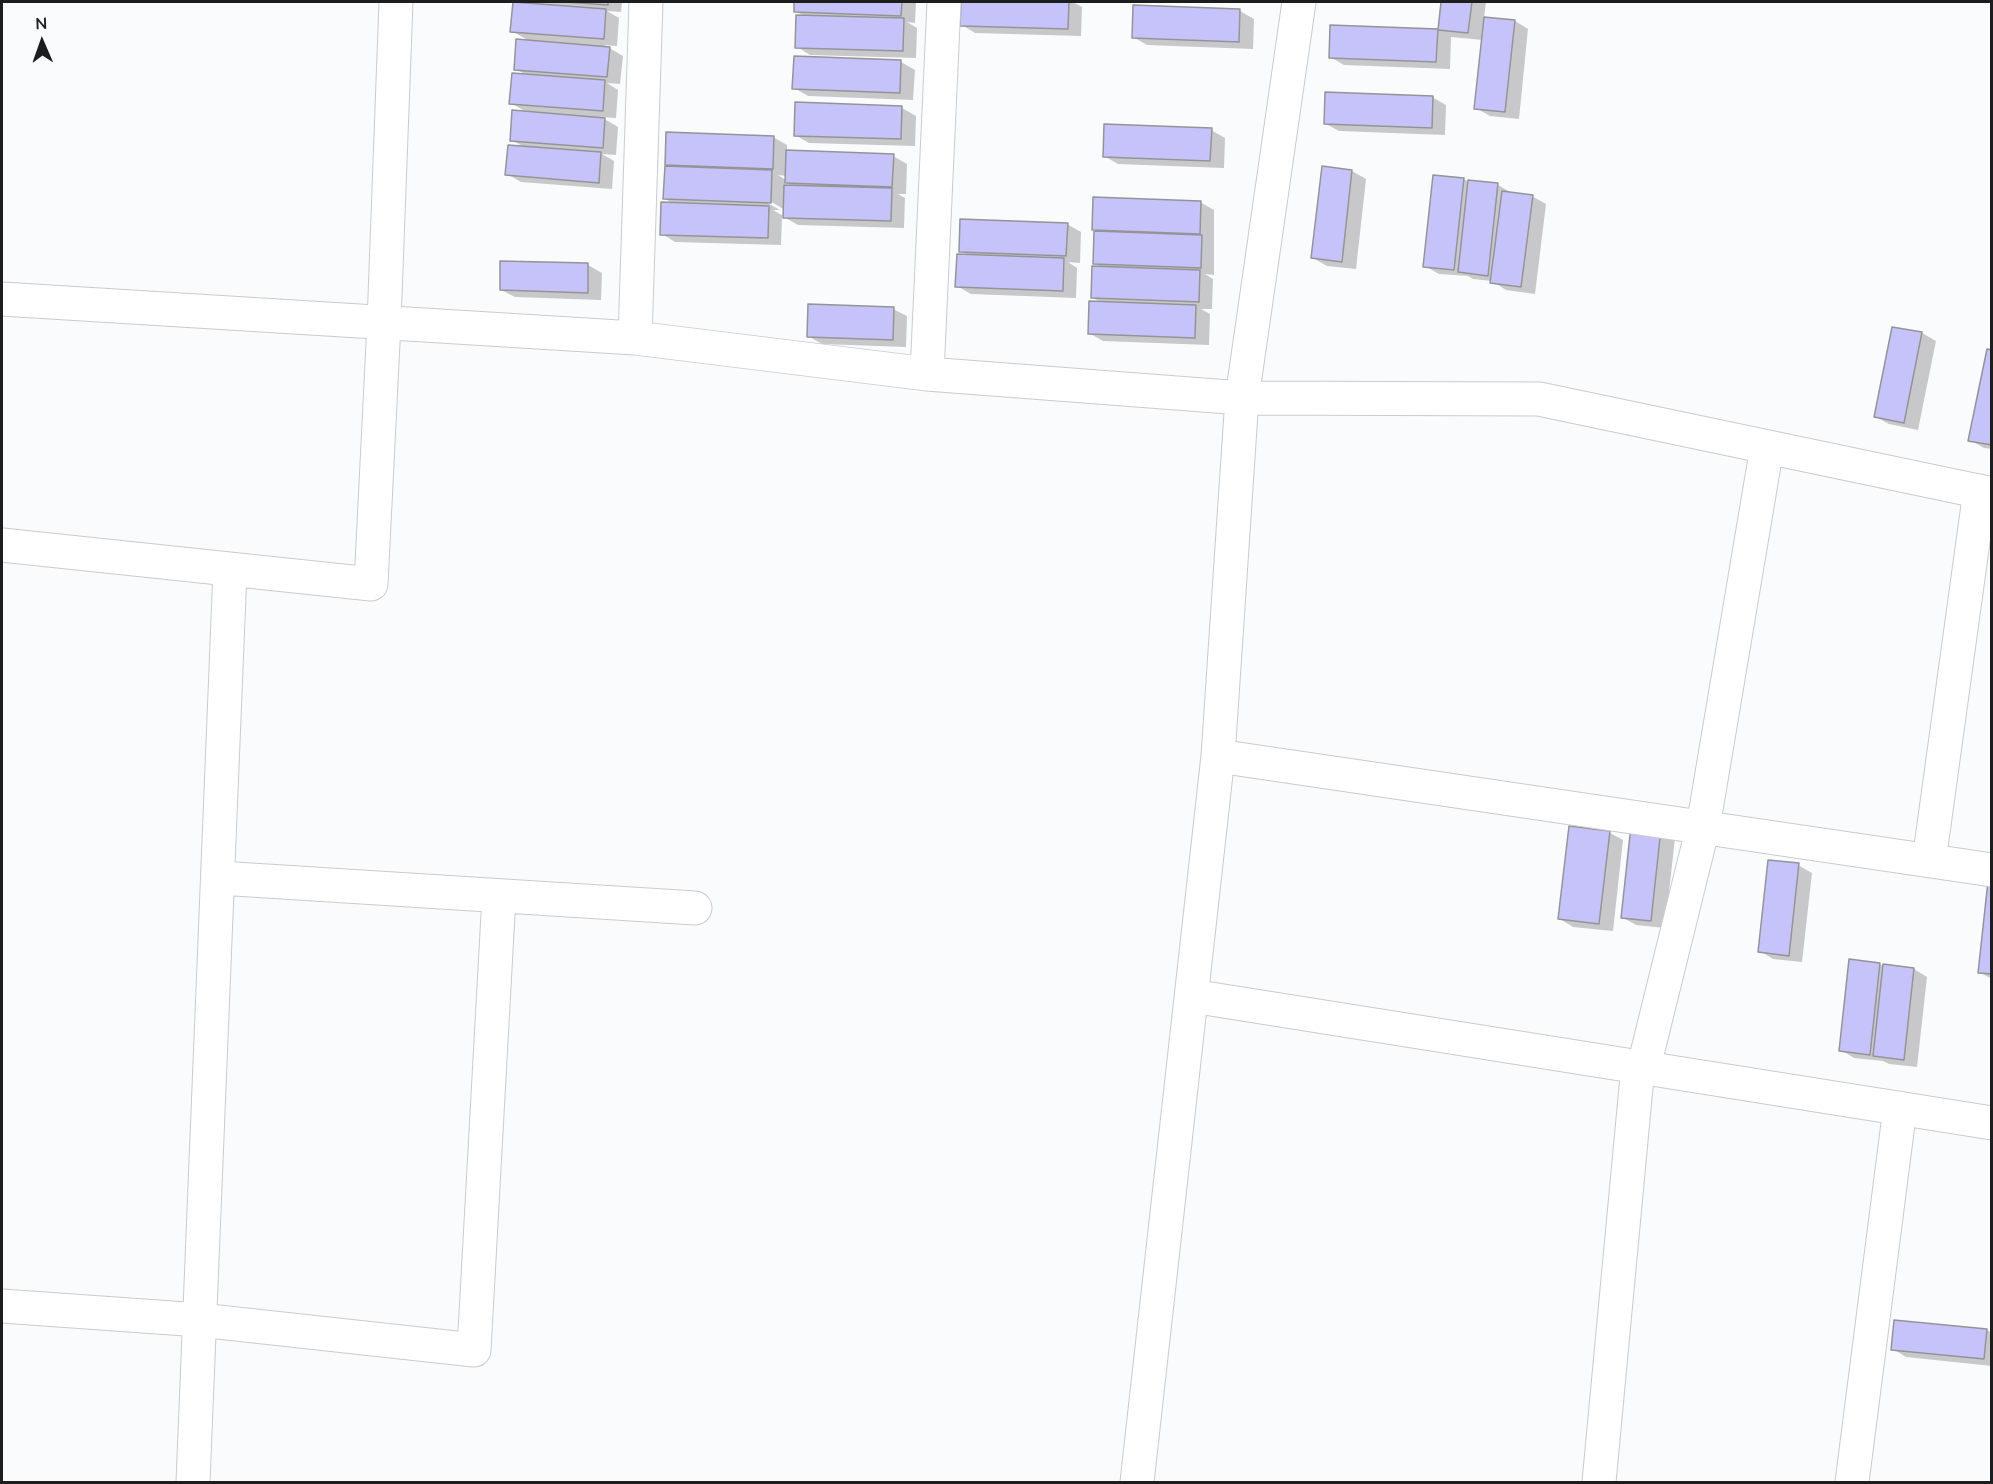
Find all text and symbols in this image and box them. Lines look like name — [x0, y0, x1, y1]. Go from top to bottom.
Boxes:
north arrow — [12, 12, 72, 72]
text: N — [35, 13, 48, 35]

